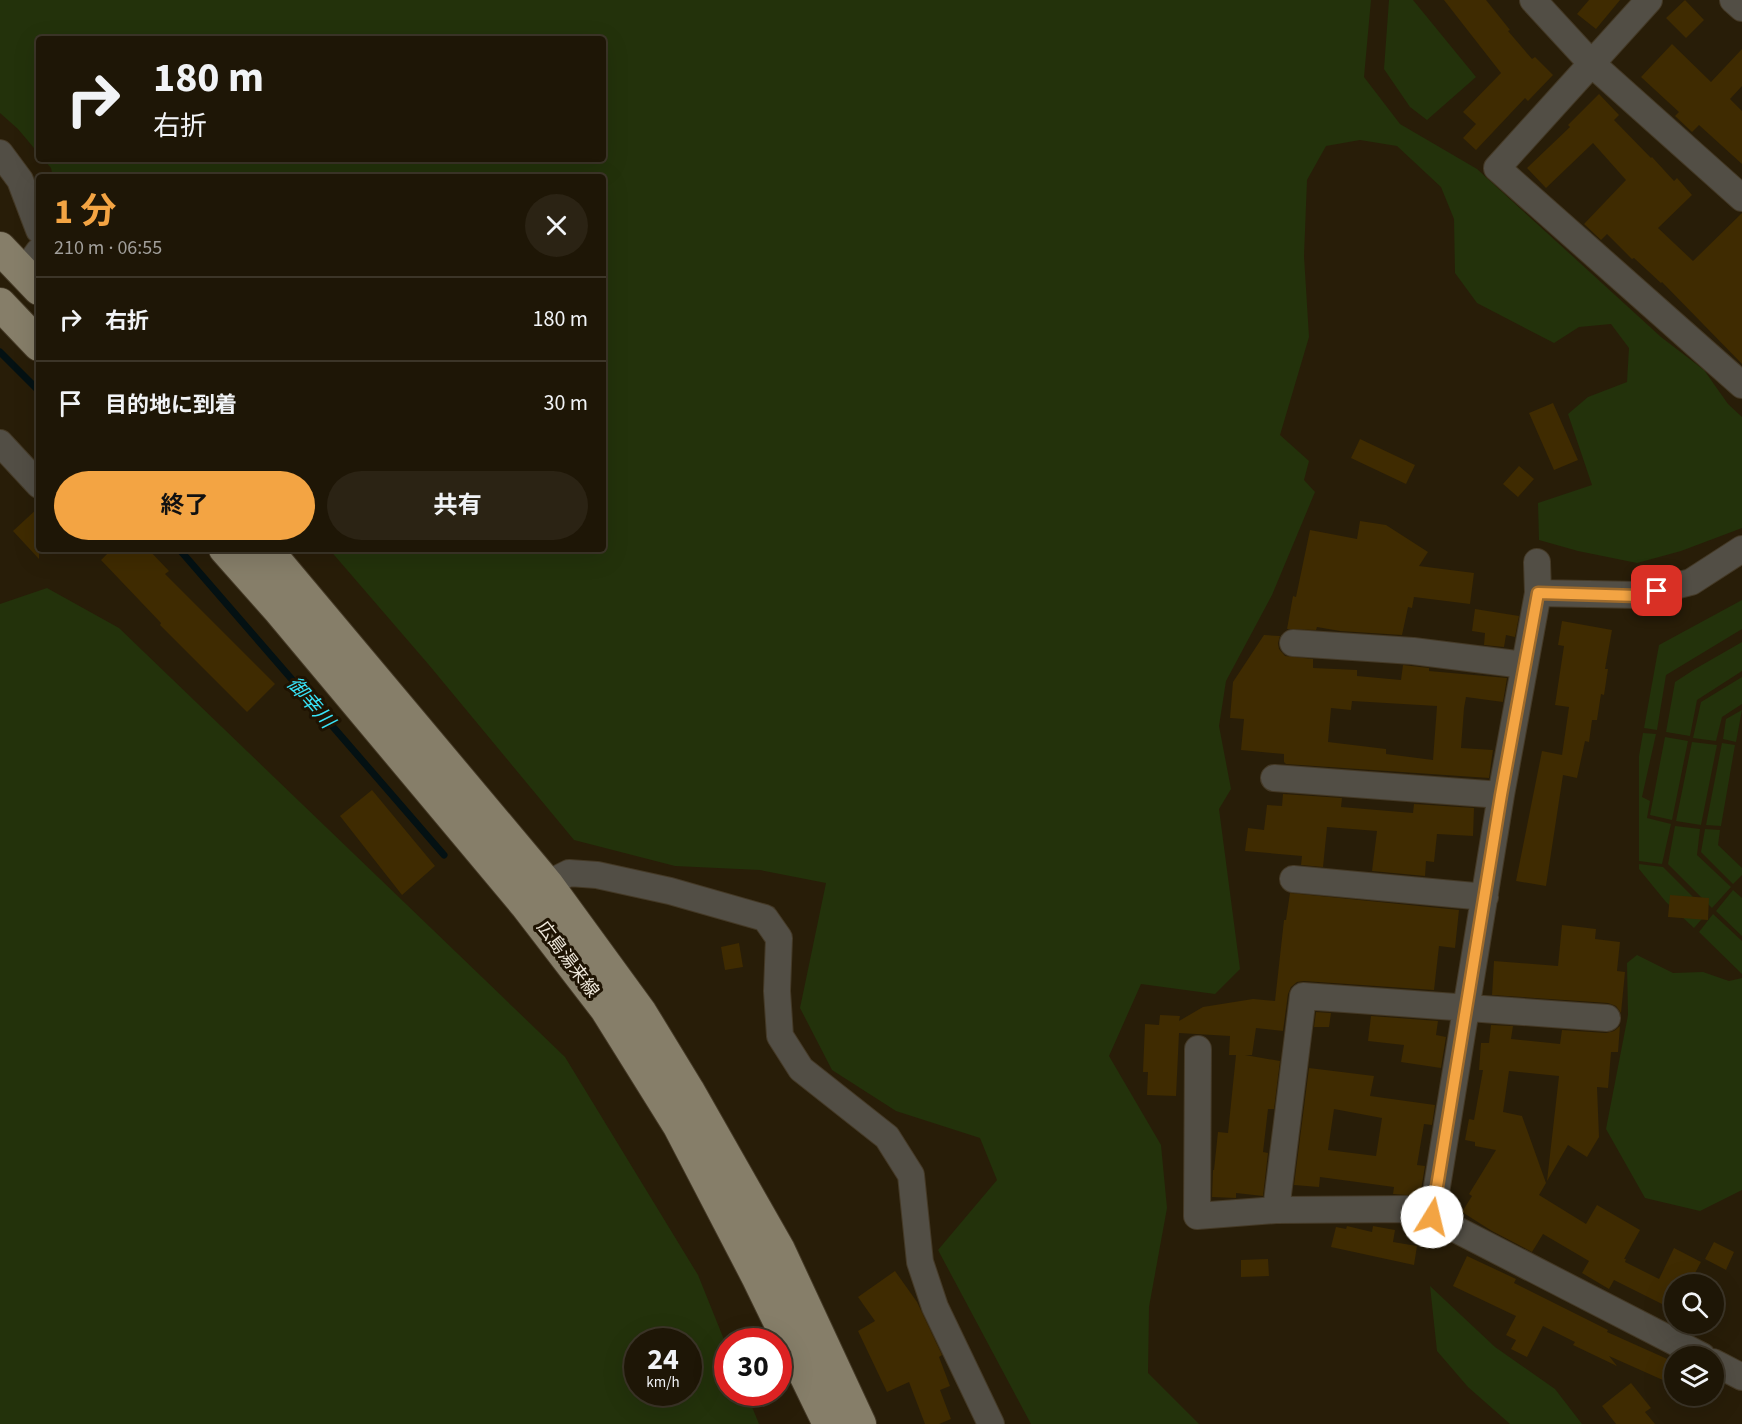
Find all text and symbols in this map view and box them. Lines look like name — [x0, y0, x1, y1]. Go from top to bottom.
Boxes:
text: 180 m — [153, 48, 264, 108]
icon: right — [54, 60, 132, 138]
text: 右折 — [153, 107, 207, 146]
text: 1 分 — [54, 186, 116, 237]
button: close — [525, 194, 588, 257]
text: 210 m · 06:55 — [54, 234, 162, 262]
icon: right — [54, 303, 87, 336]
text: 180 m — [533, 303, 588, 335]
text: 右折 — [105, 305, 149, 337]
icon: arrive — [54, 387, 87, 420]
text: 30 m — [543, 387, 588, 419]
text: 目的地に到着 — [105, 389, 237, 421]
button: 終了 — [54, 471, 315, 540]
button: 共有 — [327, 471, 588, 540]
pin — [1631, 565, 1682, 616]
icon: arrive — [1640, 574, 1673, 607]
water label: 御幸川 — [280, 671, 342, 736]
street label: 広島湯来線 — [531, 916, 605, 1003]
position arrow — [1400, 1185, 1464, 1249]
map controls — [1664, 1274, 1724, 1406]
button: search — [1664, 1274, 1724, 1334]
speed limit sign: 30 — [714, 1328, 792, 1406]
text: 24 — [647, 1338, 679, 1381]
button: layers — [1664, 1346, 1724, 1406]
text: km/h — [646, 1372, 680, 1393]

